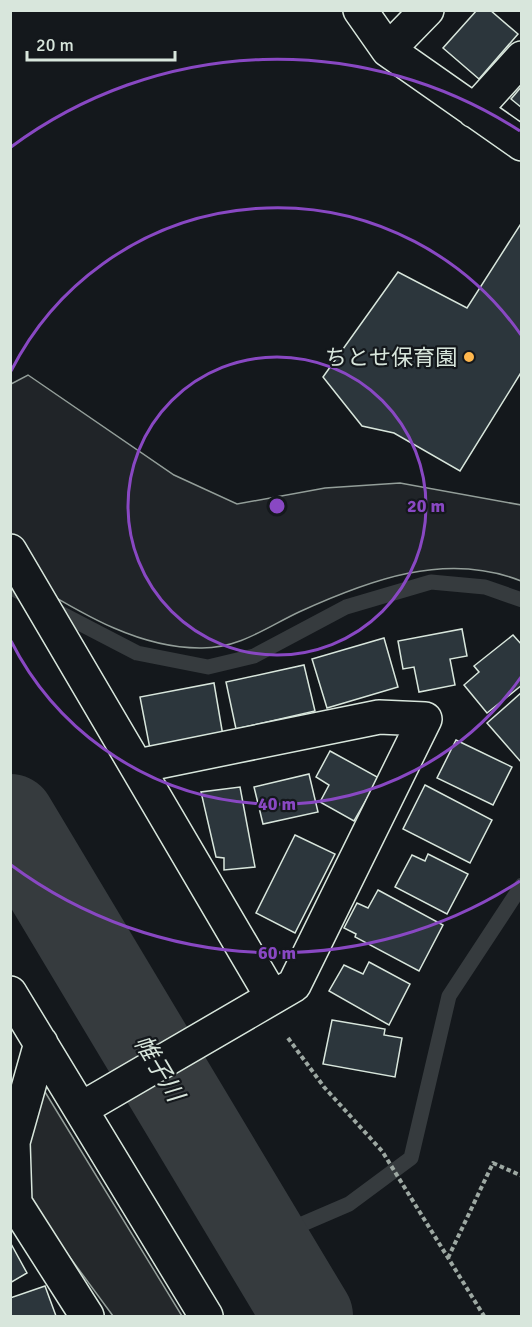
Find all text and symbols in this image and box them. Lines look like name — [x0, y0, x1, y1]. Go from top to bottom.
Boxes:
scale bar — [27, 24, 176, 62]
text: 20 m — [36, 34, 74, 56]
place label: ちとせ保育園 — [325, 344, 457, 371]
marker: ちとせ保育園 — [462, 350, 476, 364]
text: 20 m — [407, 495, 445, 517]
centre of rings — [267, 496, 287, 516]
text: 40 m — [258, 793, 296, 815]
text: 60 m — [258, 942, 296, 964]
water label: 帷子川 — [128, 1029, 192, 1109]

